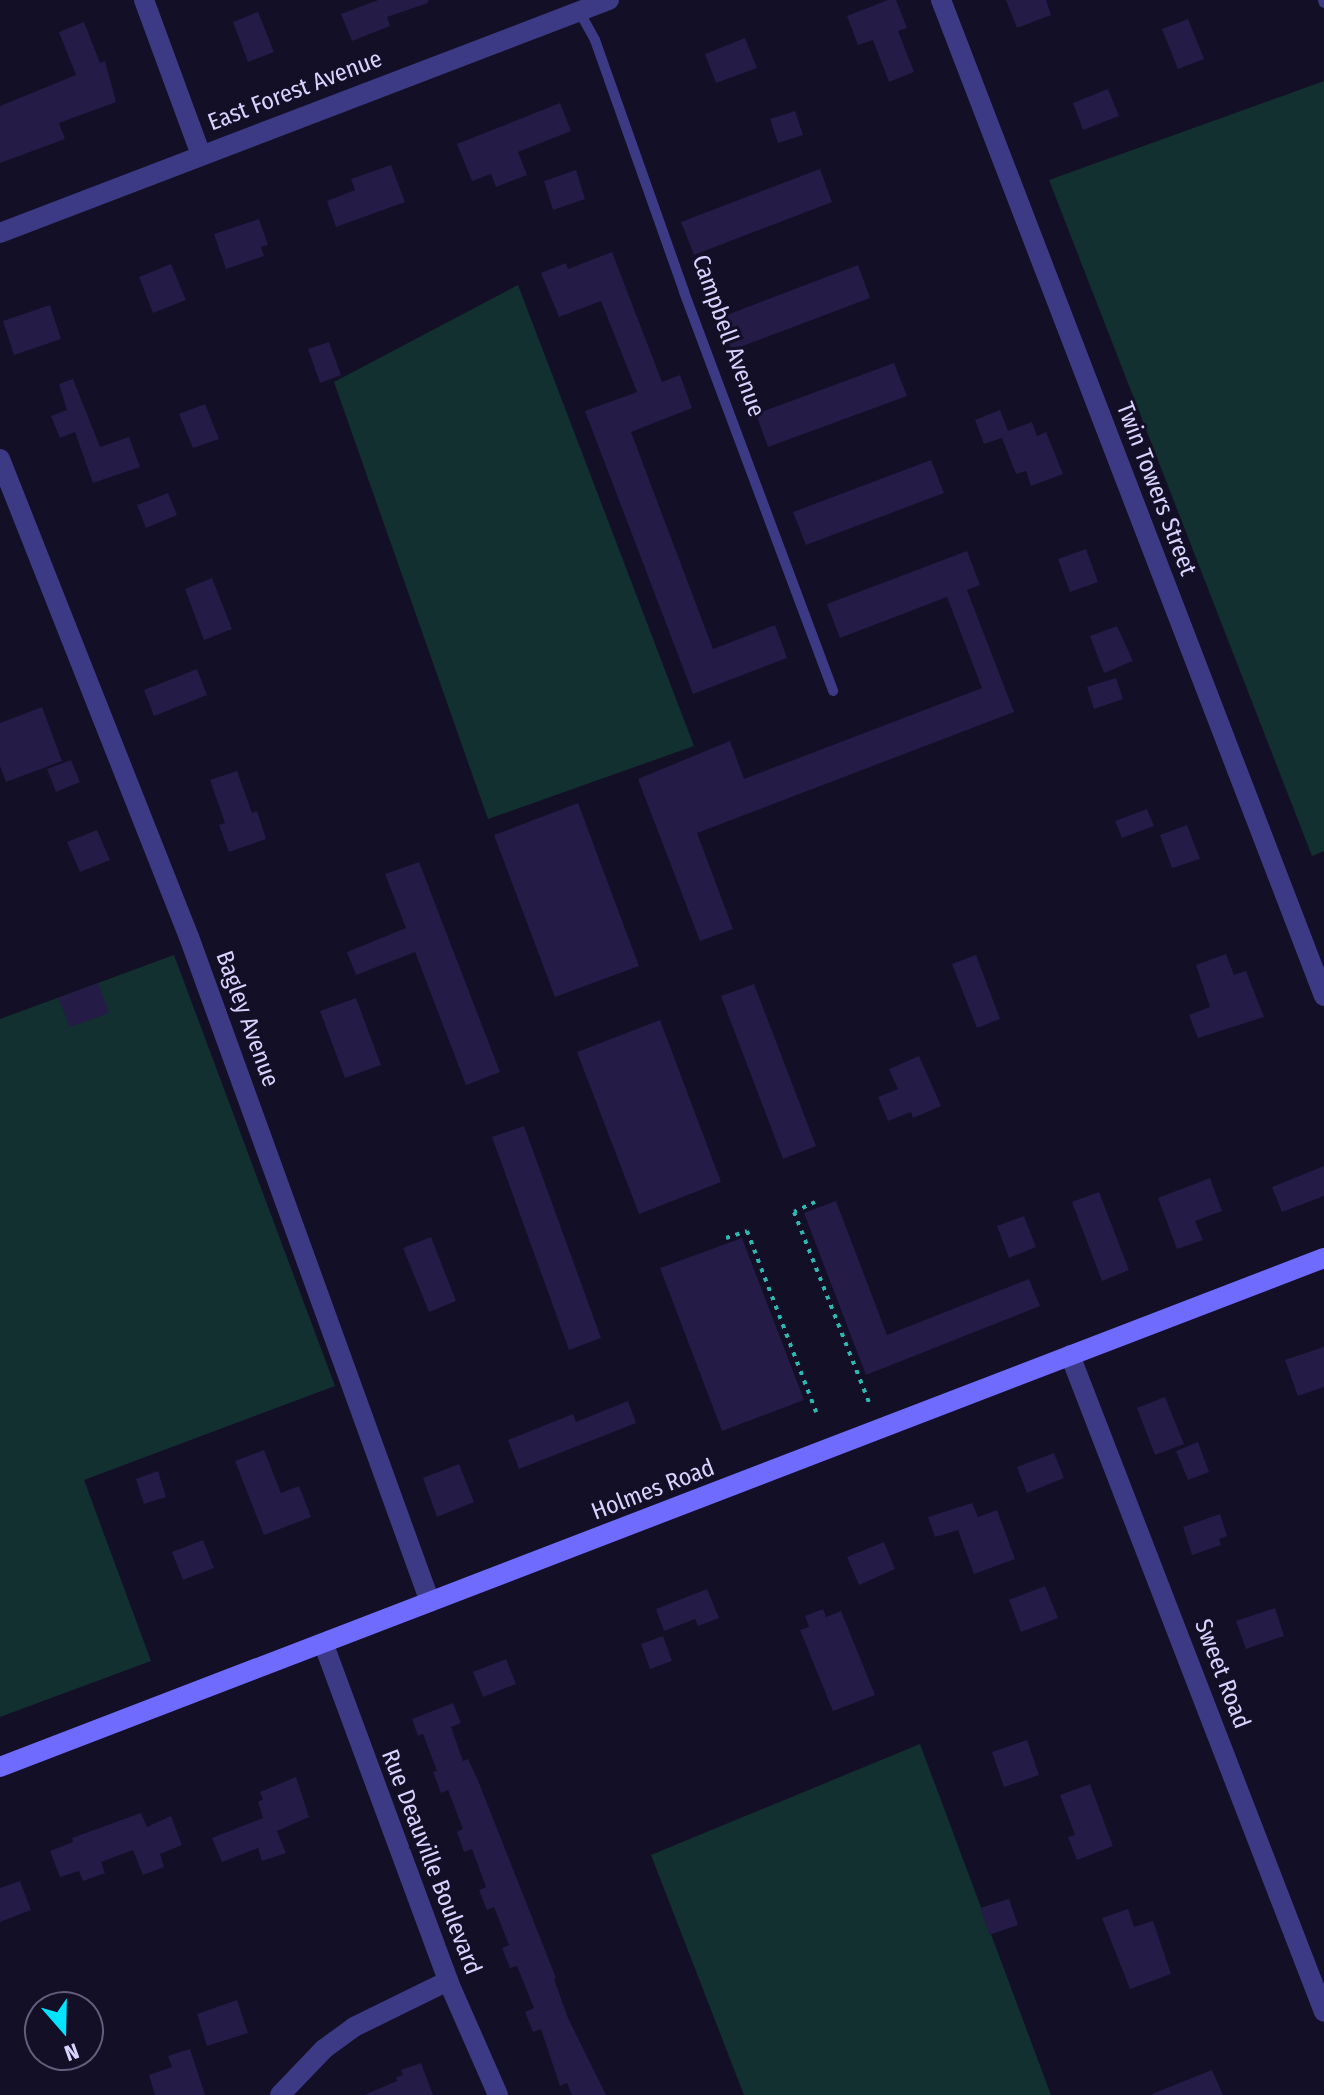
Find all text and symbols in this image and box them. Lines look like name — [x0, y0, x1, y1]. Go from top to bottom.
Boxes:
street label: East Forest Avenue — [204, 45, 386, 137]
street label: Campbell Avenue — [685, 251, 771, 421]
street label: Twin Towers Street — [1110, 398, 1202, 580]
street label: Bagley Avenue — [209, 947, 285, 1091]
street label: Holmes Road — [587, 1453, 719, 1527]
street label: Sweet Road — [1188, 1615, 1256, 1733]
street label: Rue Deauville Boulevard — [375, 1745, 487, 1979]
north arrow — [24, 1991, 104, 2071]
text: N — [61, 2037, 83, 2067]

